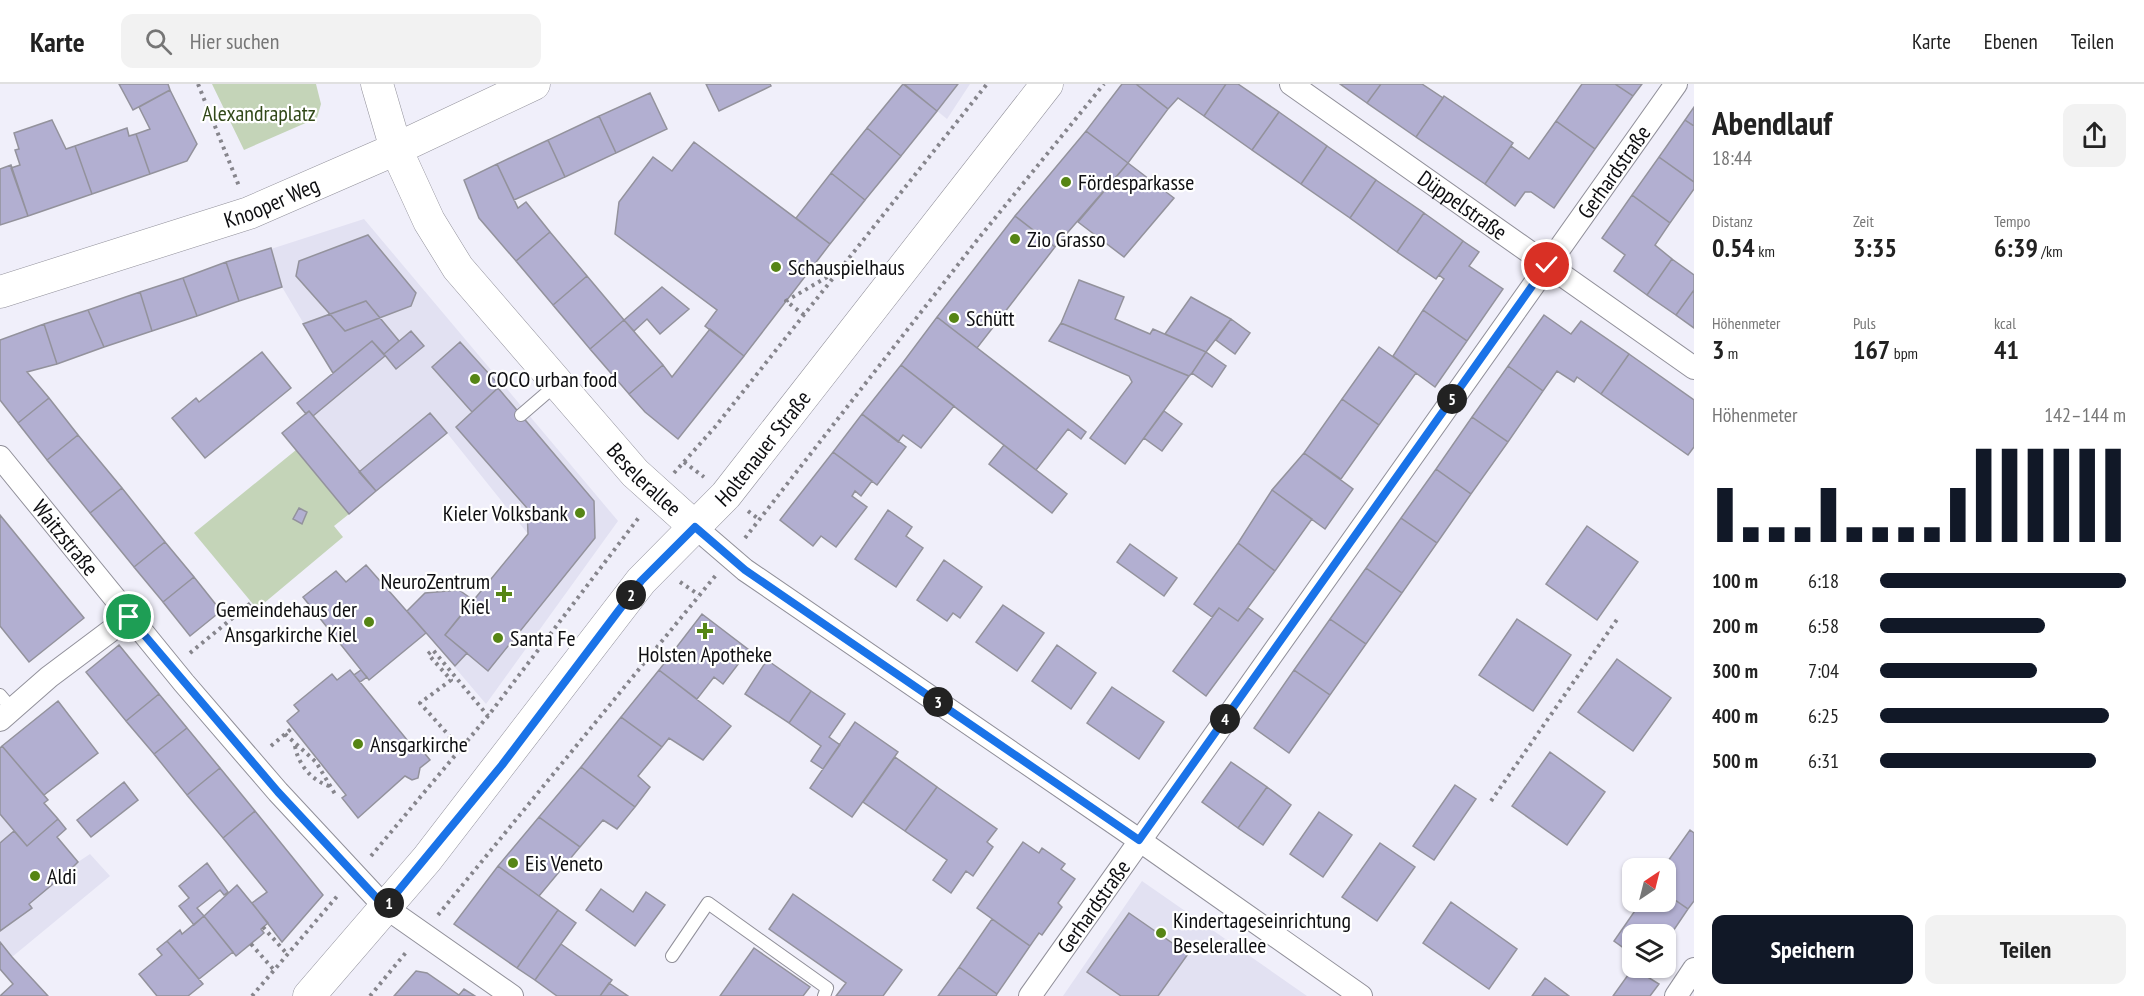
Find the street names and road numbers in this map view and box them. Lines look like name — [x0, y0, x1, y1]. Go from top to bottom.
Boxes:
street label: Gerhardstraße — [1571, 120, 1656, 224]
street label: Düppelstraße — [1413, 164, 1513, 246]
street label: Knooper Weg — [220, 170, 323, 234]
street label: Holtenauer Straße — [709, 385, 817, 512]
street label: Beselerallee — [601, 437, 687, 522]
street label: Waitzstraße — [26, 494, 105, 581]
street label: Gerhardstraße — [1051, 854, 1136, 958]

